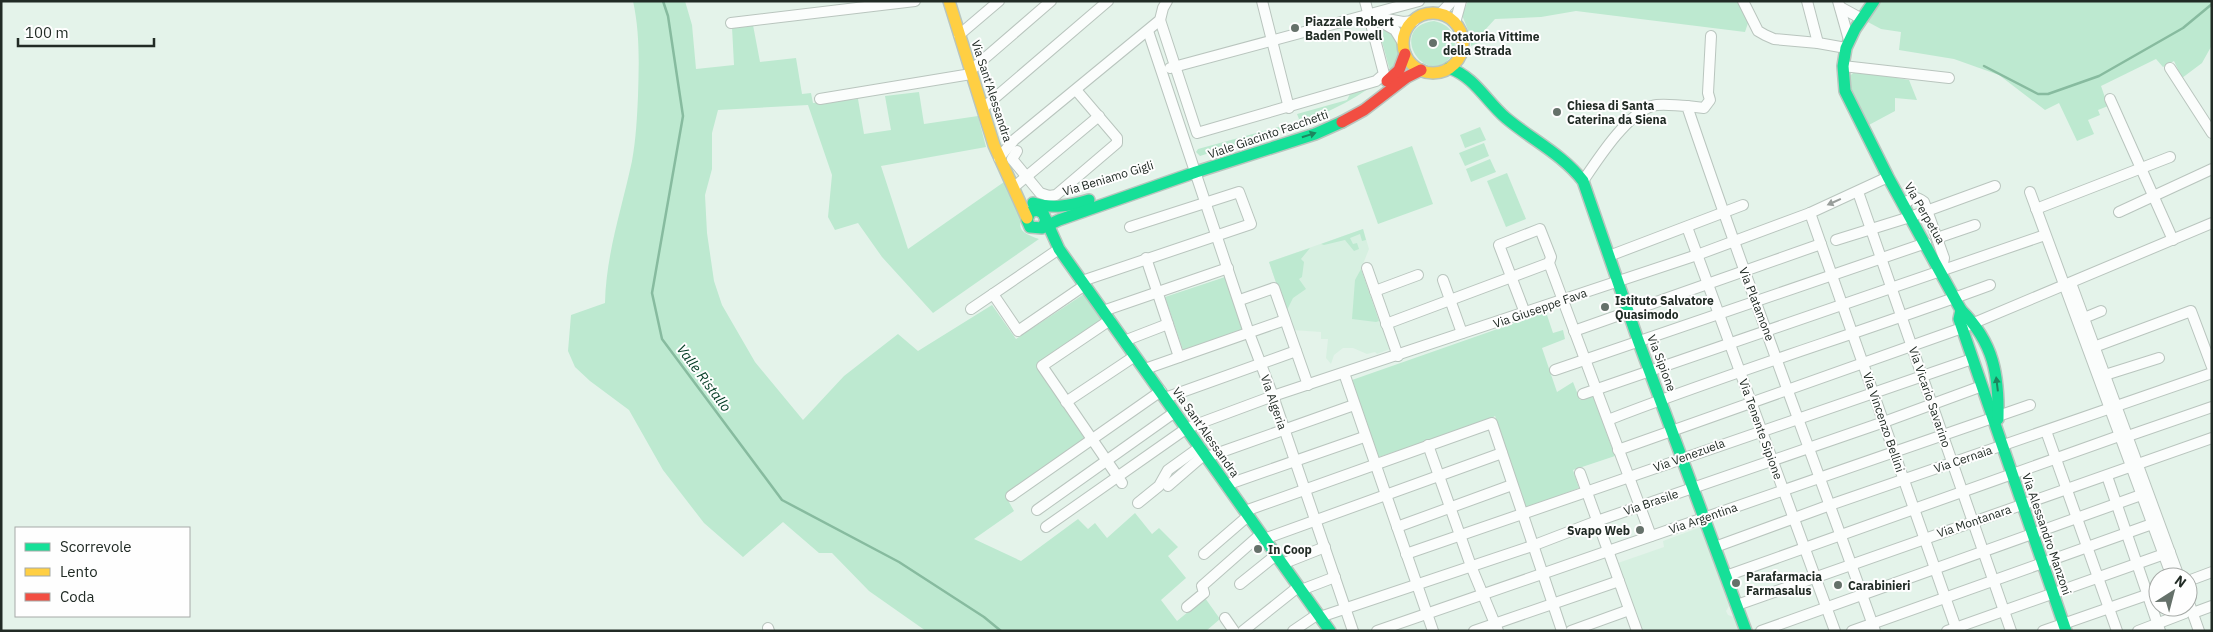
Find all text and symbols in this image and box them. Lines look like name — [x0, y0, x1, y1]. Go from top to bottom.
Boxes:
place label: Piazzale Robert Baden Powell — [1305, 14, 1394, 43]
scale bar — [18, 15, 154, 47]
marker: Piazzale Robert Baden Powell — [1289, 22, 1301, 34]
text: 100 m — [25, 23, 69, 42]
place label: Rotatoria Vittime della Strada — [1443, 29, 1540, 58]
marker: Rotatoria Vittime della Strada — [1427, 37, 1439, 49]
street label: Via Sant'Alessandra — [968, 38, 1016, 144]
place label: Chiesa di Santa Caterina da Siena — [1567, 98, 1667, 127]
street label: Viale Giacinto Facchetti — [1206, 106, 1330, 162]
marker: Chiesa di Santa Caterina da Siena — [1551, 106, 1563, 118]
one-way arrow — [1302, 131, 1317, 139]
street label: Via Beniamo Gigli — [1061, 157, 1155, 199]
street label: Via Perpetua — [1901, 180, 1949, 247]
one-way arrow — [1827, 199, 1841, 207]
street label: Via Platamone — [1736, 265, 1778, 343]
street label: Via Giuseppe Fava — [1491, 285, 1589, 331]
place label: Istituto Salvatore Quasimodo — [1615, 293, 1714, 322]
marker: Istituto Salvatore Quasimodo — [1599, 301, 1611, 313]
street label: Via Sipione — [1644, 332, 1680, 394]
water label: Valle Ristallo — [673, 341, 735, 416]
street label: Via Vicario Savarino — [1906, 345, 1954, 450]
street label: Via Vincenzo Bellini — [1860, 370, 1908, 474]
street label: Via Algeria — [1258, 373, 1291, 432]
one-way arrow — [1993, 376, 2001, 392]
street label: Via Tenente Sipione — [1736, 377, 1786, 482]
street label: Via Sant'Alessandra — [1169, 384, 1243, 480]
street label: Via Venezuela — [1651, 435, 1727, 475]
street label: Via Cernaia — [1932, 442, 1995, 476]
street label: Via Alessandro Manzoni — [2019, 471, 2075, 597]
street label: Via Brasile — [1622, 486, 1681, 518]
street label: Via Argentina — [1667, 499, 1740, 537]
street label: Via Montanara — [1935, 501, 2014, 541]
place label: Svapo Web — [1567, 523, 1630, 538]
marker: Svapo Web — [1634, 524, 1646, 536]
legend — [15, 527, 190, 617]
text: Scorrevole — [60, 537, 132, 556]
place label: In Coop — [1268, 542, 1312, 557]
marker: In Coop — [1252, 543, 1264, 555]
text: Lento — [60, 562, 98, 581]
north arrow — [2148, 567, 2198, 617]
place label: Parafarmacia Farmasalus — [1746, 569, 1822, 598]
text: N — [2171, 571, 2190, 592]
marker: Parafarmacia Farmasalus — [1730, 577, 1742, 589]
place label: Carabinieri — [1848, 578, 1911, 593]
marker: Carabinieri — [1832, 579, 1844, 591]
text: Coda — [60, 587, 94, 606]

